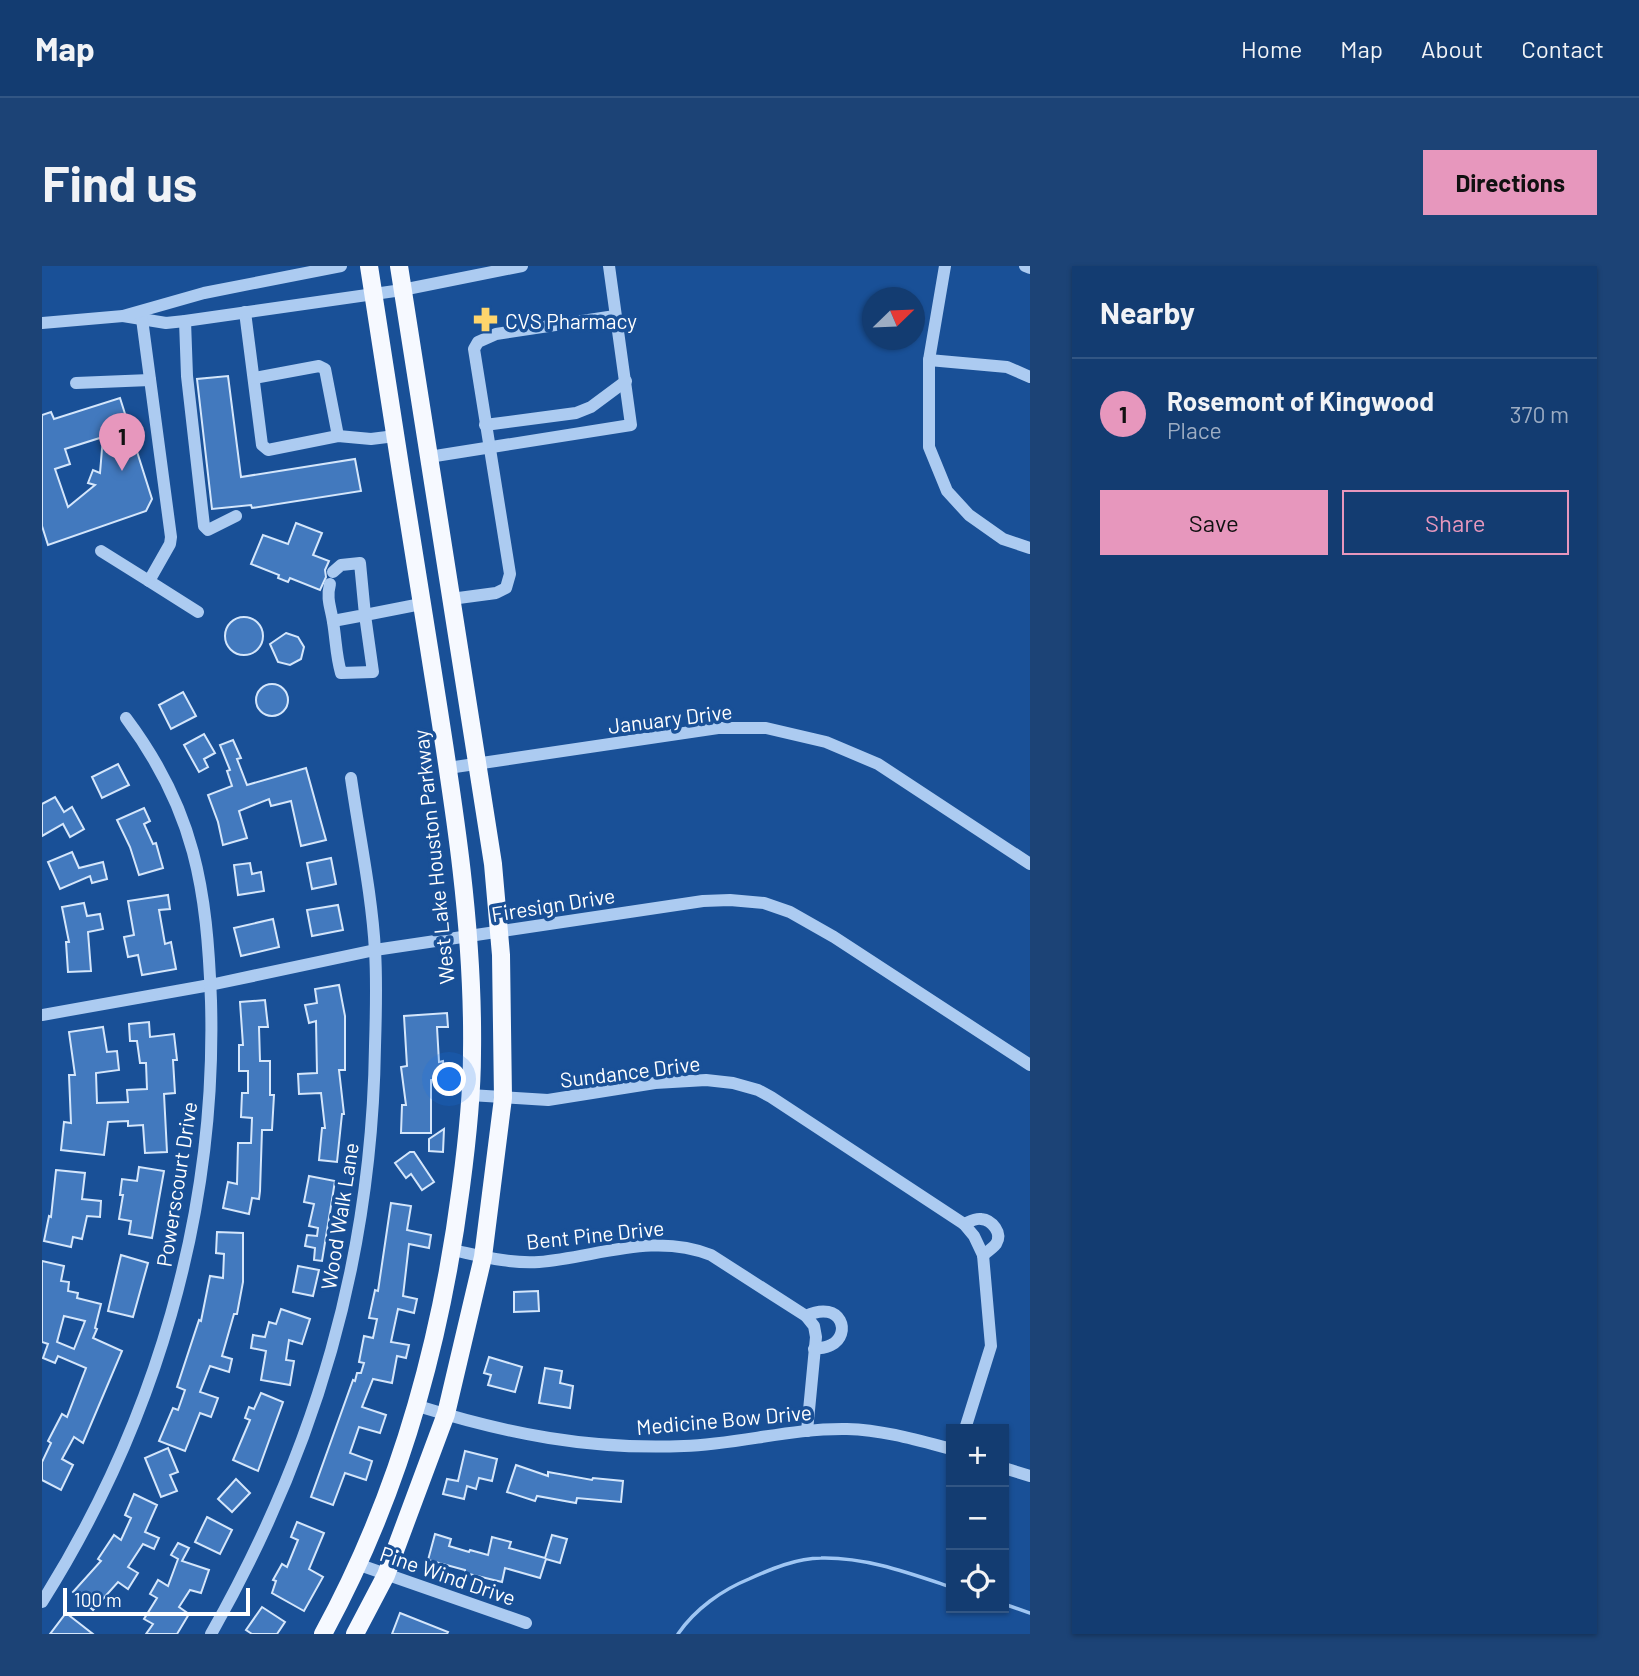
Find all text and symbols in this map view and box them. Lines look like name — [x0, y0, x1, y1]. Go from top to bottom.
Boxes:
text: Map — [35, 28, 95, 68]
text: Home — [1241, 34, 1302, 63]
text: Map — [1340, 34, 1383, 63]
text: About — [1421, 34, 1483, 63]
text: Contact — [1521, 34, 1604, 63]
button: Directions — [1423, 150, 1597, 215]
text: Find us — [42, 153, 197, 212]
north arrow — [862, 287, 925, 350]
text: Nearby — [1100, 294, 1195, 330]
pharmacy icon: CVS Pharmacy — [471, 306, 499, 334]
place label: CVS Pharmacy — [505, 308, 637, 333]
text: Rosemont of Kingwood — [1167, 385, 1434, 416]
text: 1 — [1119, 400, 1127, 428]
text: 370 m — [1510, 400, 1569, 428]
pin: 1 — [99, 413, 145, 471]
text: Place — [1167, 416, 1222, 444]
button: Save — [1100, 490, 1328, 555]
button: Share — [1342, 490, 1569, 555]
street label: January Drive — [606, 698, 734, 738]
street label: West Lake Houston Parkway — [407, 728, 459, 985]
street label: Firesign Drive — [489, 882, 617, 926]
street label: Sundance Drive — [558, 1050, 702, 1092]
your location — [432, 1062, 466, 1096]
street label: Powerscourt Drive — [151, 1100, 201, 1268]
street label: Wood Walk Lane — [315, 1141, 363, 1291]
street label: Bent Pine Drive — [525, 1214, 665, 1254]
street label: Medicine Bow Drive — [635, 1399, 813, 1439]
map controls — [946, 1424, 1009, 1613]
button: + — [946, 1424, 1009, 1487]
button: − — [946, 1487, 1009, 1550]
street label: Pine Wind Drive — [377, 1540, 519, 1610]
button: locate — [946, 1550, 1009, 1613]
scale bar — [63, 1585, 250, 1617]
text: 100 m — [74, 1588, 122, 1611]

